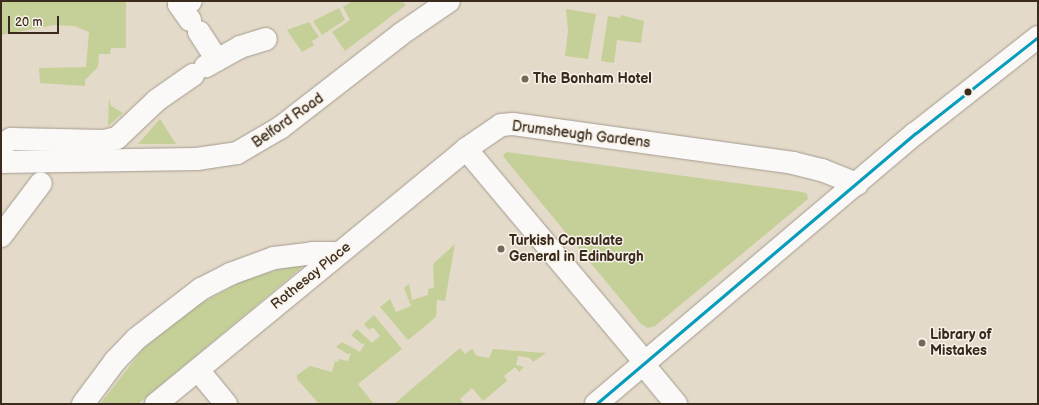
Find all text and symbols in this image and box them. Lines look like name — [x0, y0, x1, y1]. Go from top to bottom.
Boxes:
scale bar — [10, 8, 61, 34]
text: 20 m — [15, 15, 42, 30]
place label: The Bonham Hotel — [533, 71, 652, 87]
marker: The Bonham Hotel — [520, 74, 530, 84]
unlabelled marker — [963, 87, 973, 97]
street label: Belford Road — [249, 90, 327, 152]
street label: Drumsheugh Gardens — [511, 118, 651, 152]
place label: Turkish Consulate General in Edinburgh — [509, 233, 644, 266]
street label: Rothesay Place — [267, 238, 355, 314]
marker: Turkish Consulate General in Edinburgh — [496, 244, 506, 254]
place label: Library of Mistakes — [930, 327, 992, 360]
marker: Library of Mistakes — [917, 338, 927, 348]

